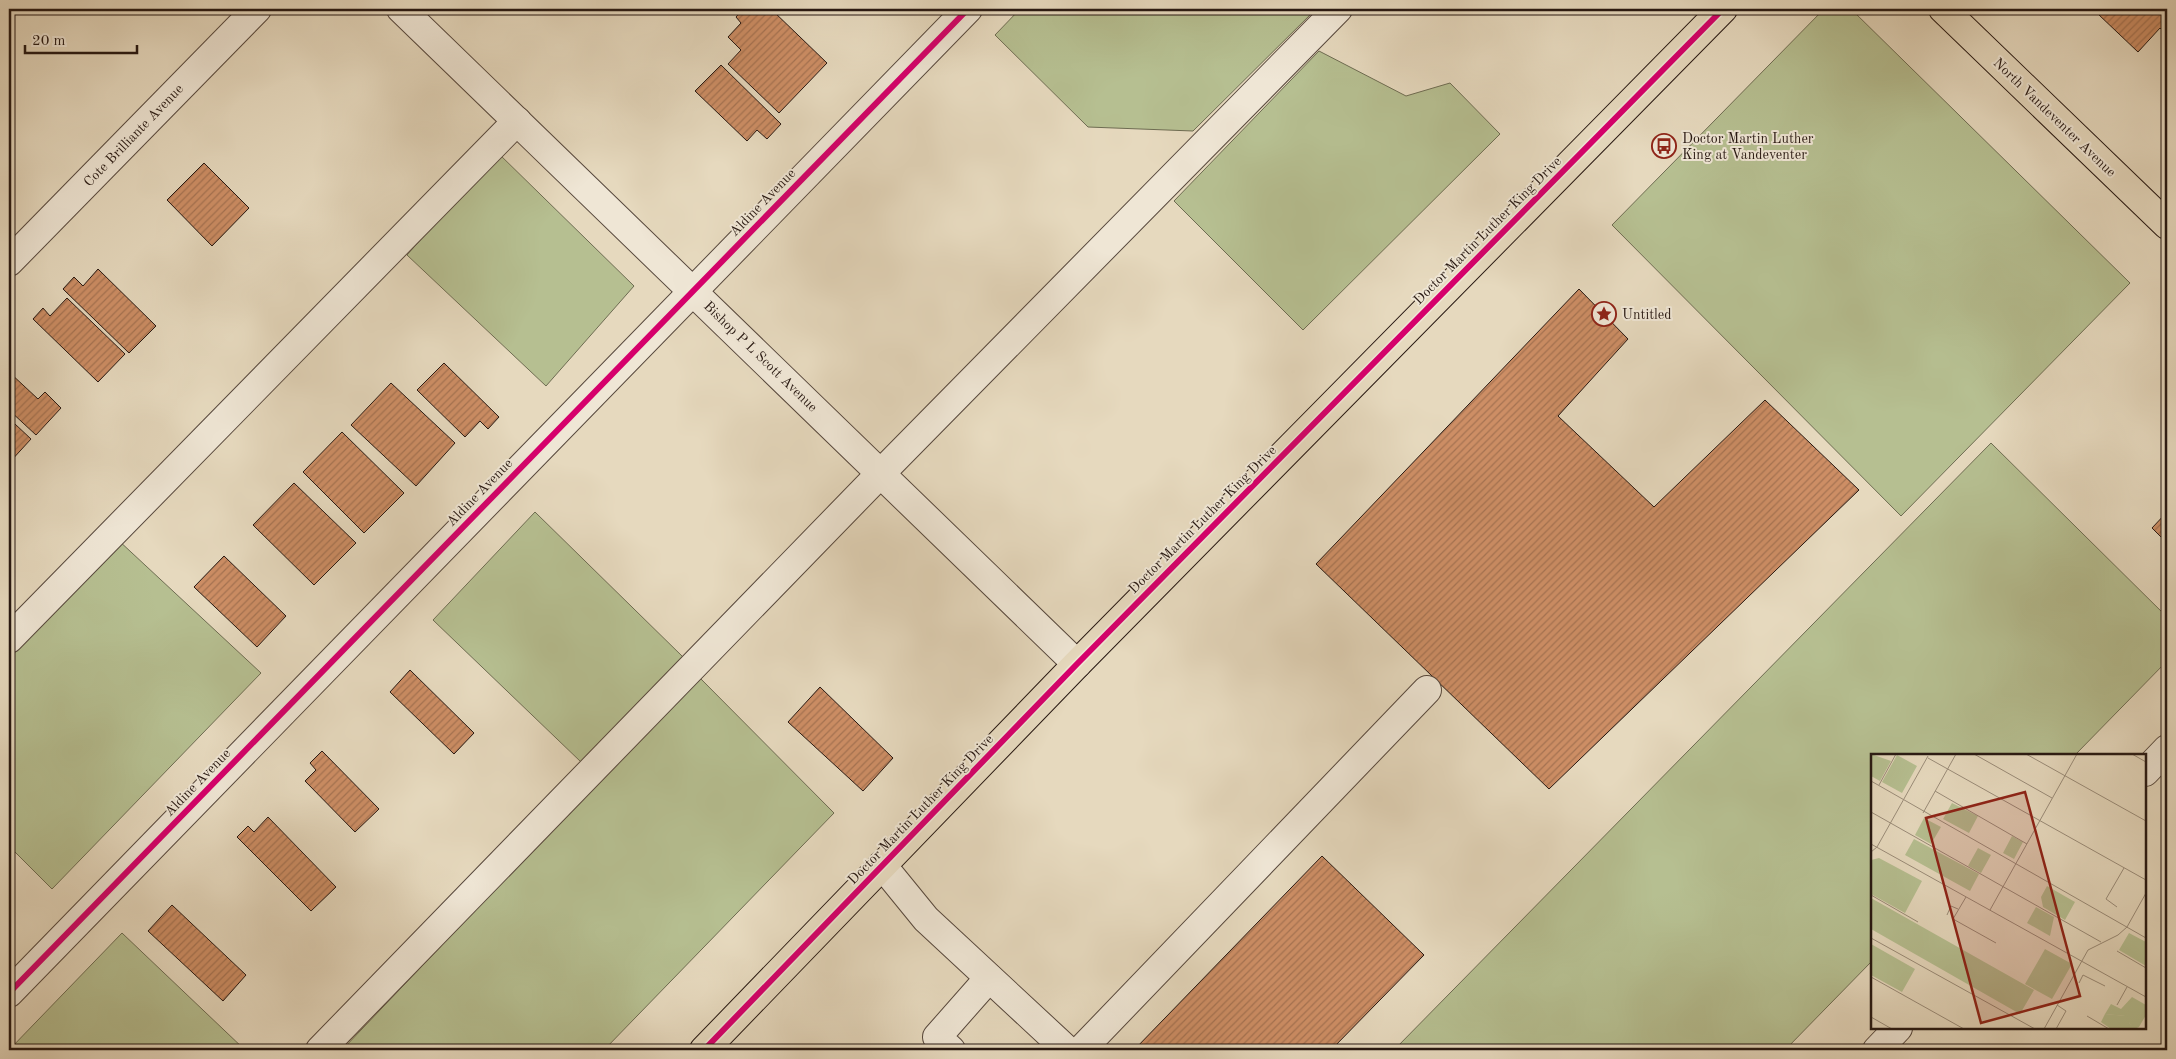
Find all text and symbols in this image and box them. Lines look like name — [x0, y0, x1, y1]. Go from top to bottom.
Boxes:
scale bar — [25, 22, 138, 54]
text: 20 m — [32, 34, 66, 49]
street label: North Vandeventer Avenue — [1990, 56, 2118, 180]
street label: Cote Brilliante Avenue — [81, 82, 186, 190]
place label: Doctor Martin Luther King at Vandeventer — [1682, 132, 1814, 162]
bus stop icon: Doctor Martin Luther King at Vandeventer — [1651, 133, 1677, 159]
street label: Doctor Martin Luther King Drive — [1411, 154, 1564, 307]
street label: Aldine Avenue — [727, 166, 798, 239]
street label: Bishop P L Scott Avenue — [701, 299, 820, 415]
place icon: Untitled — [1591, 301, 1617, 327]
place label: Untitled — [1622, 308, 1672, 322]
street label: Doctor Martin Luther King Drive — [1126, 443, 1279, 596]
street label: Aldine Avenue — [444, 456, 515, 529]
street label: Doctor Martin Luther King Drive — [845, 732, 996, 887]
street label: Aldine Avenue — [162, 746, 233, 819]
inset map — [1871, 754, 2146, 1029]

